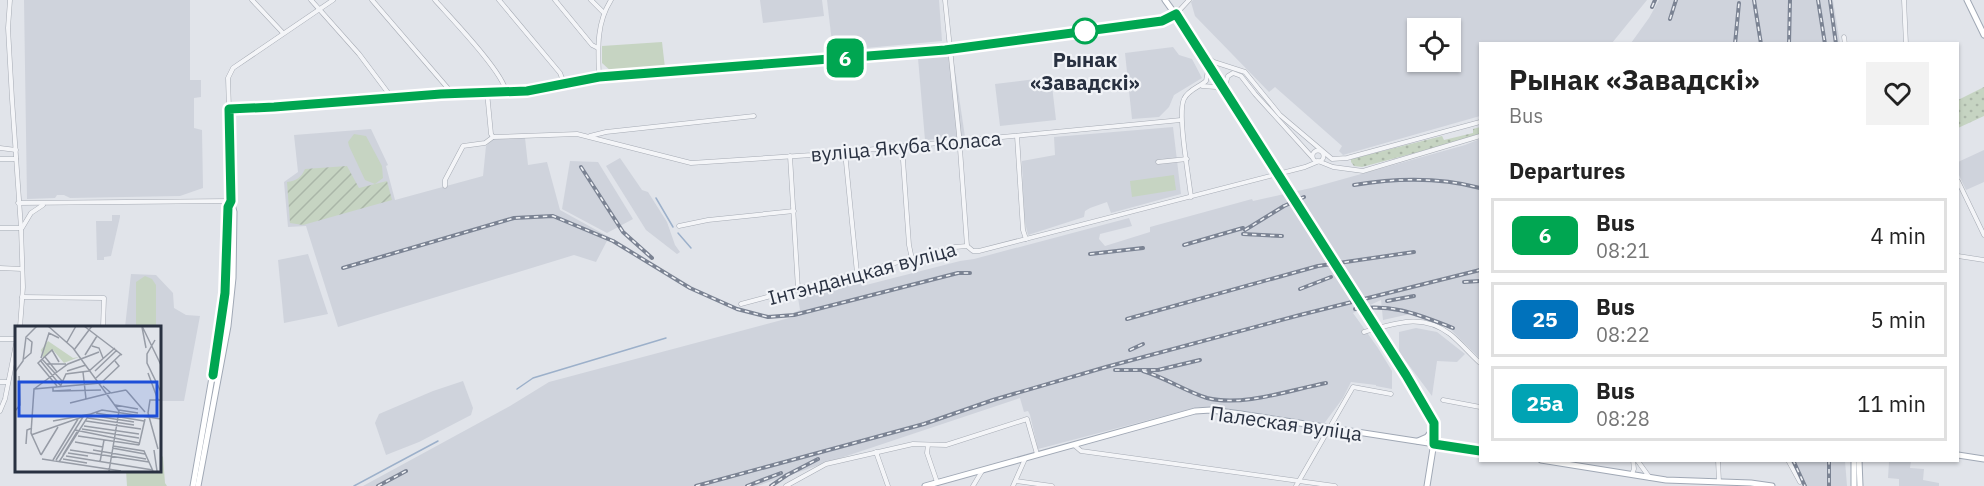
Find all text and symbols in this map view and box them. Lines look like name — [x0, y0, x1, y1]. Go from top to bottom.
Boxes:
marker: Рынак «Завадскі» — [1072, 18, 1098, 44]
map controls — [1407, 18, 1461, 72]
button: locate — [1407, 18, 1461, 72]
line badge: 6 — [826, 38, 864, 78]
text: 6 — [839, 44, 851, 72]
place label: Рынак «Завадскі» — [1030, 46, 1140, 96]
text: Рынак «Завадскі» — [1509, 61, 1760, 98]
button: heart — [1866, 62, 1929, 125]
text: Bus — [1509, 102, 1543, 129]
street label: вуліца Якуба Коласа — [809, 124, 1003, 168]
text: Departures — [1509, 156, 1625, 185]
text: Bus — [1596, 208, 1635, 237]
text: 6 — [1539, 221, 1551, 249]
text: 4 min — [1870, 221, 1926, 250]
street label: Інтэнданцкая вуліца — [765, 235, 960, 311]
text: 08:21 — [1596, 237, 1650, 264]
text: Bus — [1596, 292, 1635, 321]
text: 25 — [1532, 305, 1558, 333]
text: 5 min — [1870, 305, 1926, 334]
text: 08:22 — [1596, 321, 1650, 348]
inset map — [15, 326, 160, 471]
text: Bus — [1596, 376, 1635, 405]
text: 25а — [1526, 389, 1564, 417]
text: 11 min — [1857, 389, 1926, 418]
street label: Палеская вуліца — [1208, 399, 1364, 447]
text: 08:28 — [1596, 405, 1650, 432]

